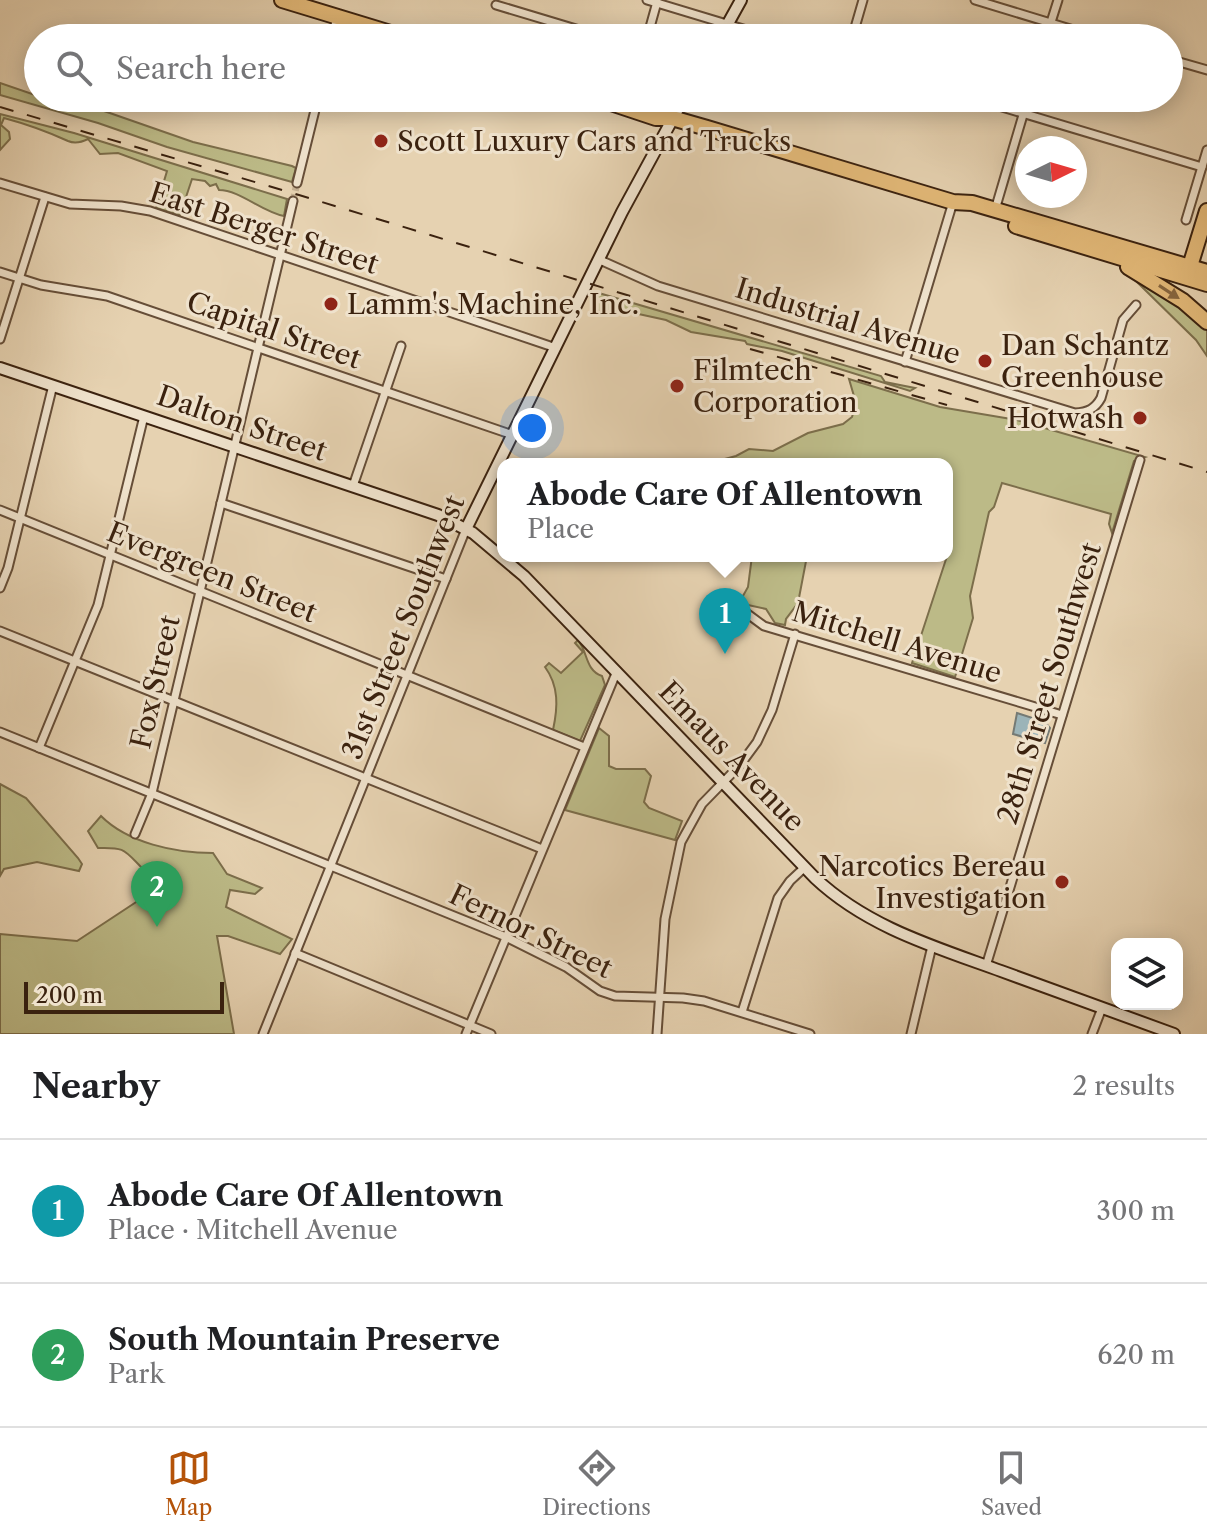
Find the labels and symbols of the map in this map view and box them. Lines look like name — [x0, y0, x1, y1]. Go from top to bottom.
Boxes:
place label: Scott Luxury Cars and Trucks — [397, 124, 791, 158]
marker: Scott Luxury Cars and Trucks — [372, 132, 390, 150]
north arrow — [1015, 136, 1087, 208]
street label: East Berger Street — [145, 175, 383, 281]
street label: Industrial Avenue — [731, 271, 965, 371]
street label: Capital Street — [182, 284, 366, 376]
one-way arrow — [1158, 284, 1180, 298]
place label: Lamm's Machine, Inc. — [347, 287, 639, 321]
marker: Lamm's Machine, Inc. — [322, 295, 340, 313]
place label: Dan Schantz Greenhouse — [1001, 328, 1169, 394]
marker: Dan Schantz Greenhouse — [976, 352, 994, 370]
place label: Filmtech Corporation — [693, 353, 858, 419]
marker: Filmtech Corporation — [668, 377, 686, 395]
street label: Dalton Street — [153, 378, 331, 468]
place label: Hotwash — [1007, 401, 1124, 435]
your location — [512, 408, 552, 448]
marker: Hotwash — [1131, 409, 1149, 427]
street label: 31st Street Southwest — [335, 490, 471, 764]
street label: Evergreen Street — [102, 515, 322, 630]
street label: 28th Street Southwest — [990, 538, 1108, 828]
pin: 1 — [699, 588, 751, 654]
street label: Mitchell Avenue — [788, 594, 1006, 690]
street label: Fox Street — [123, 612, 187, 752]
street label: Emaus Avenue — [652, 674, 812, 838]
place label: Narcotics Bereau Investigation — [818, 849, 1046, 915]
pin: 2 — [131, 861, 183, 927]
marker: Narcotics Bereau Investigation — [1053, 873, 1071, 891]
street label: Fernor Street — [444, 877, 618, 985]
scale bar — [24, 978, 224, 1014]

